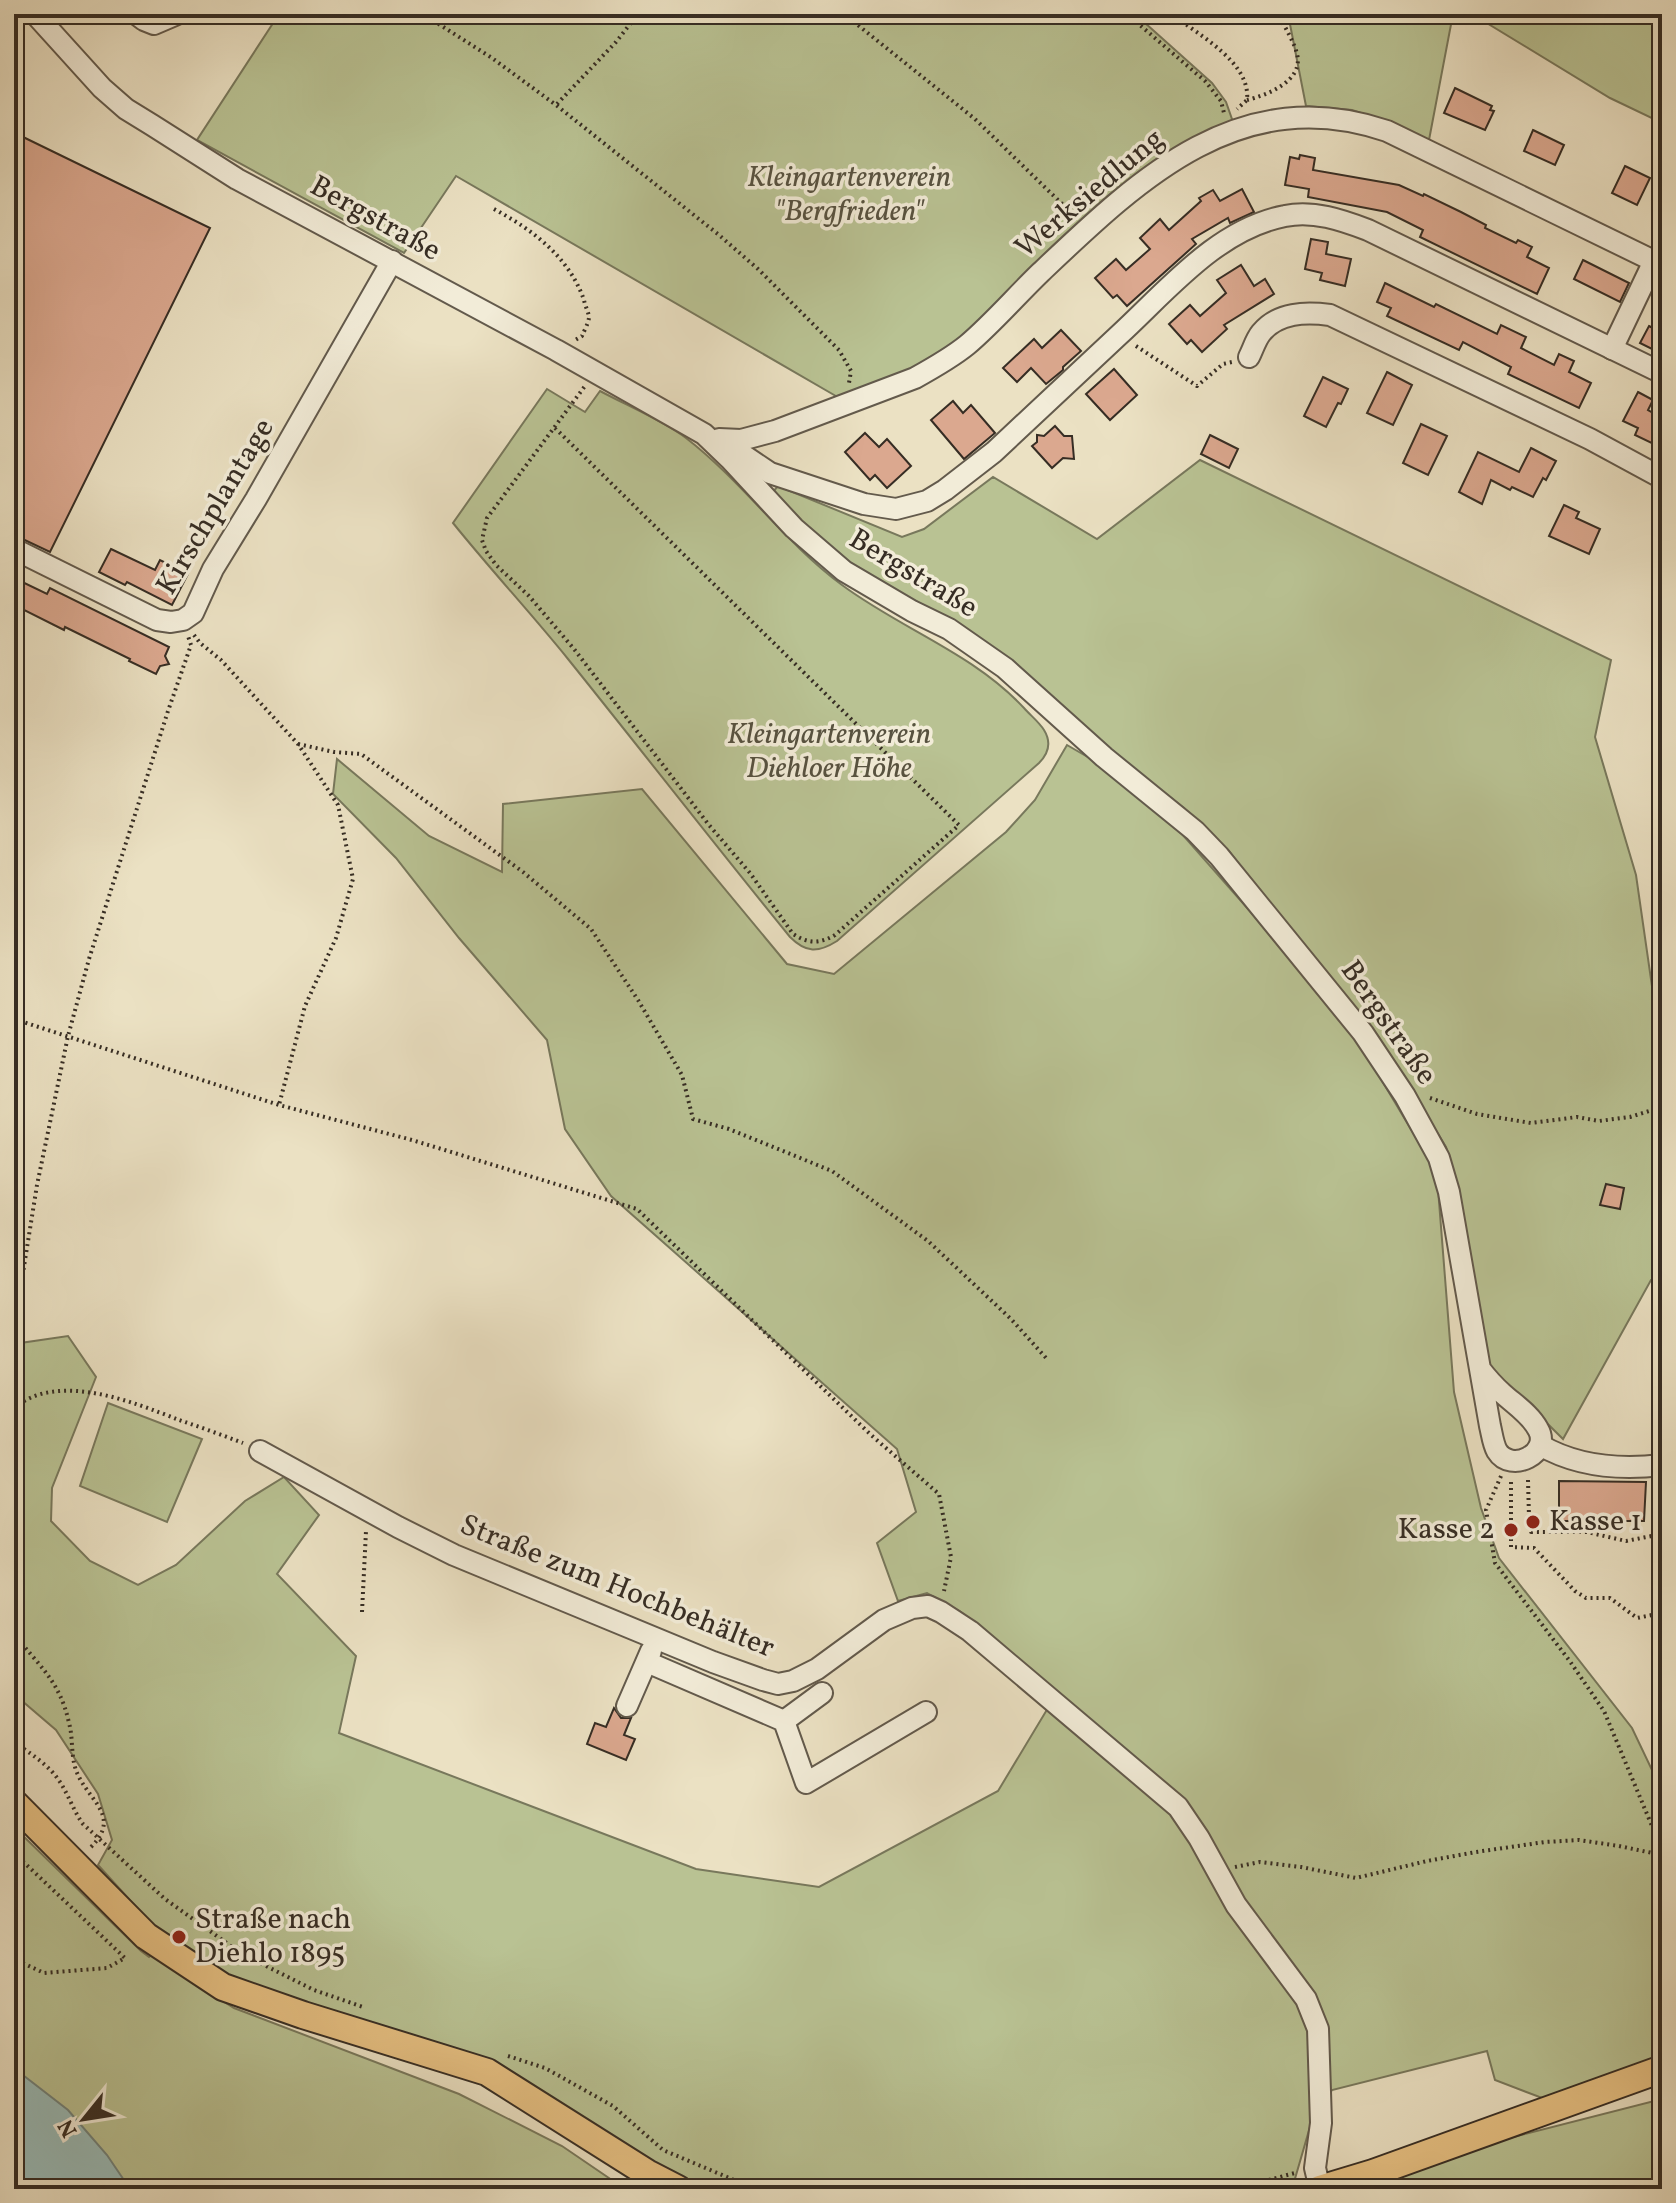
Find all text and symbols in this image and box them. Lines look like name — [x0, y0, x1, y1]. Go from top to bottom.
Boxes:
street label: Werksiedlung — [1006, 119, 1174, 269]
park label: Kleingartenverein "Bergfrieden" — [747, 157, 951, 233]
street label: Bergstraße — [302, 166, 448, 272]
street label: Kirschplantage — [147, 411, 285, 603]
street label: Bergstraße — [841, 519, 985, 629]
park label: Kleingartenverein Diehloer Höhe — [727, 714, 931, 790]
street label: Bergstraße — [1330, 952, 1446, 1094]
place label: Kasse 1 — [1549, 1501, 1642, 1543]
street label: Straße zum Hochbehälter — [453, 1505, 781, 1669]
place label: Kasse 2 — [1398, 1509, 1495, 1551]
marker: Kasse 1 — [1524, 1513, 1542, 1531]
marker: Kasse 2 — [1502, 1521, 1520, 1539]
place label: Straße nach Diehlo 1895 — [195, 1899, 351, 1975]
marker: Straße nach Diehlo 1895 — [170, 1928, 188, 1946]
north arrow — [44, 2079, 124, 2159]
text: N — [51, 2113, 86, 2142]

